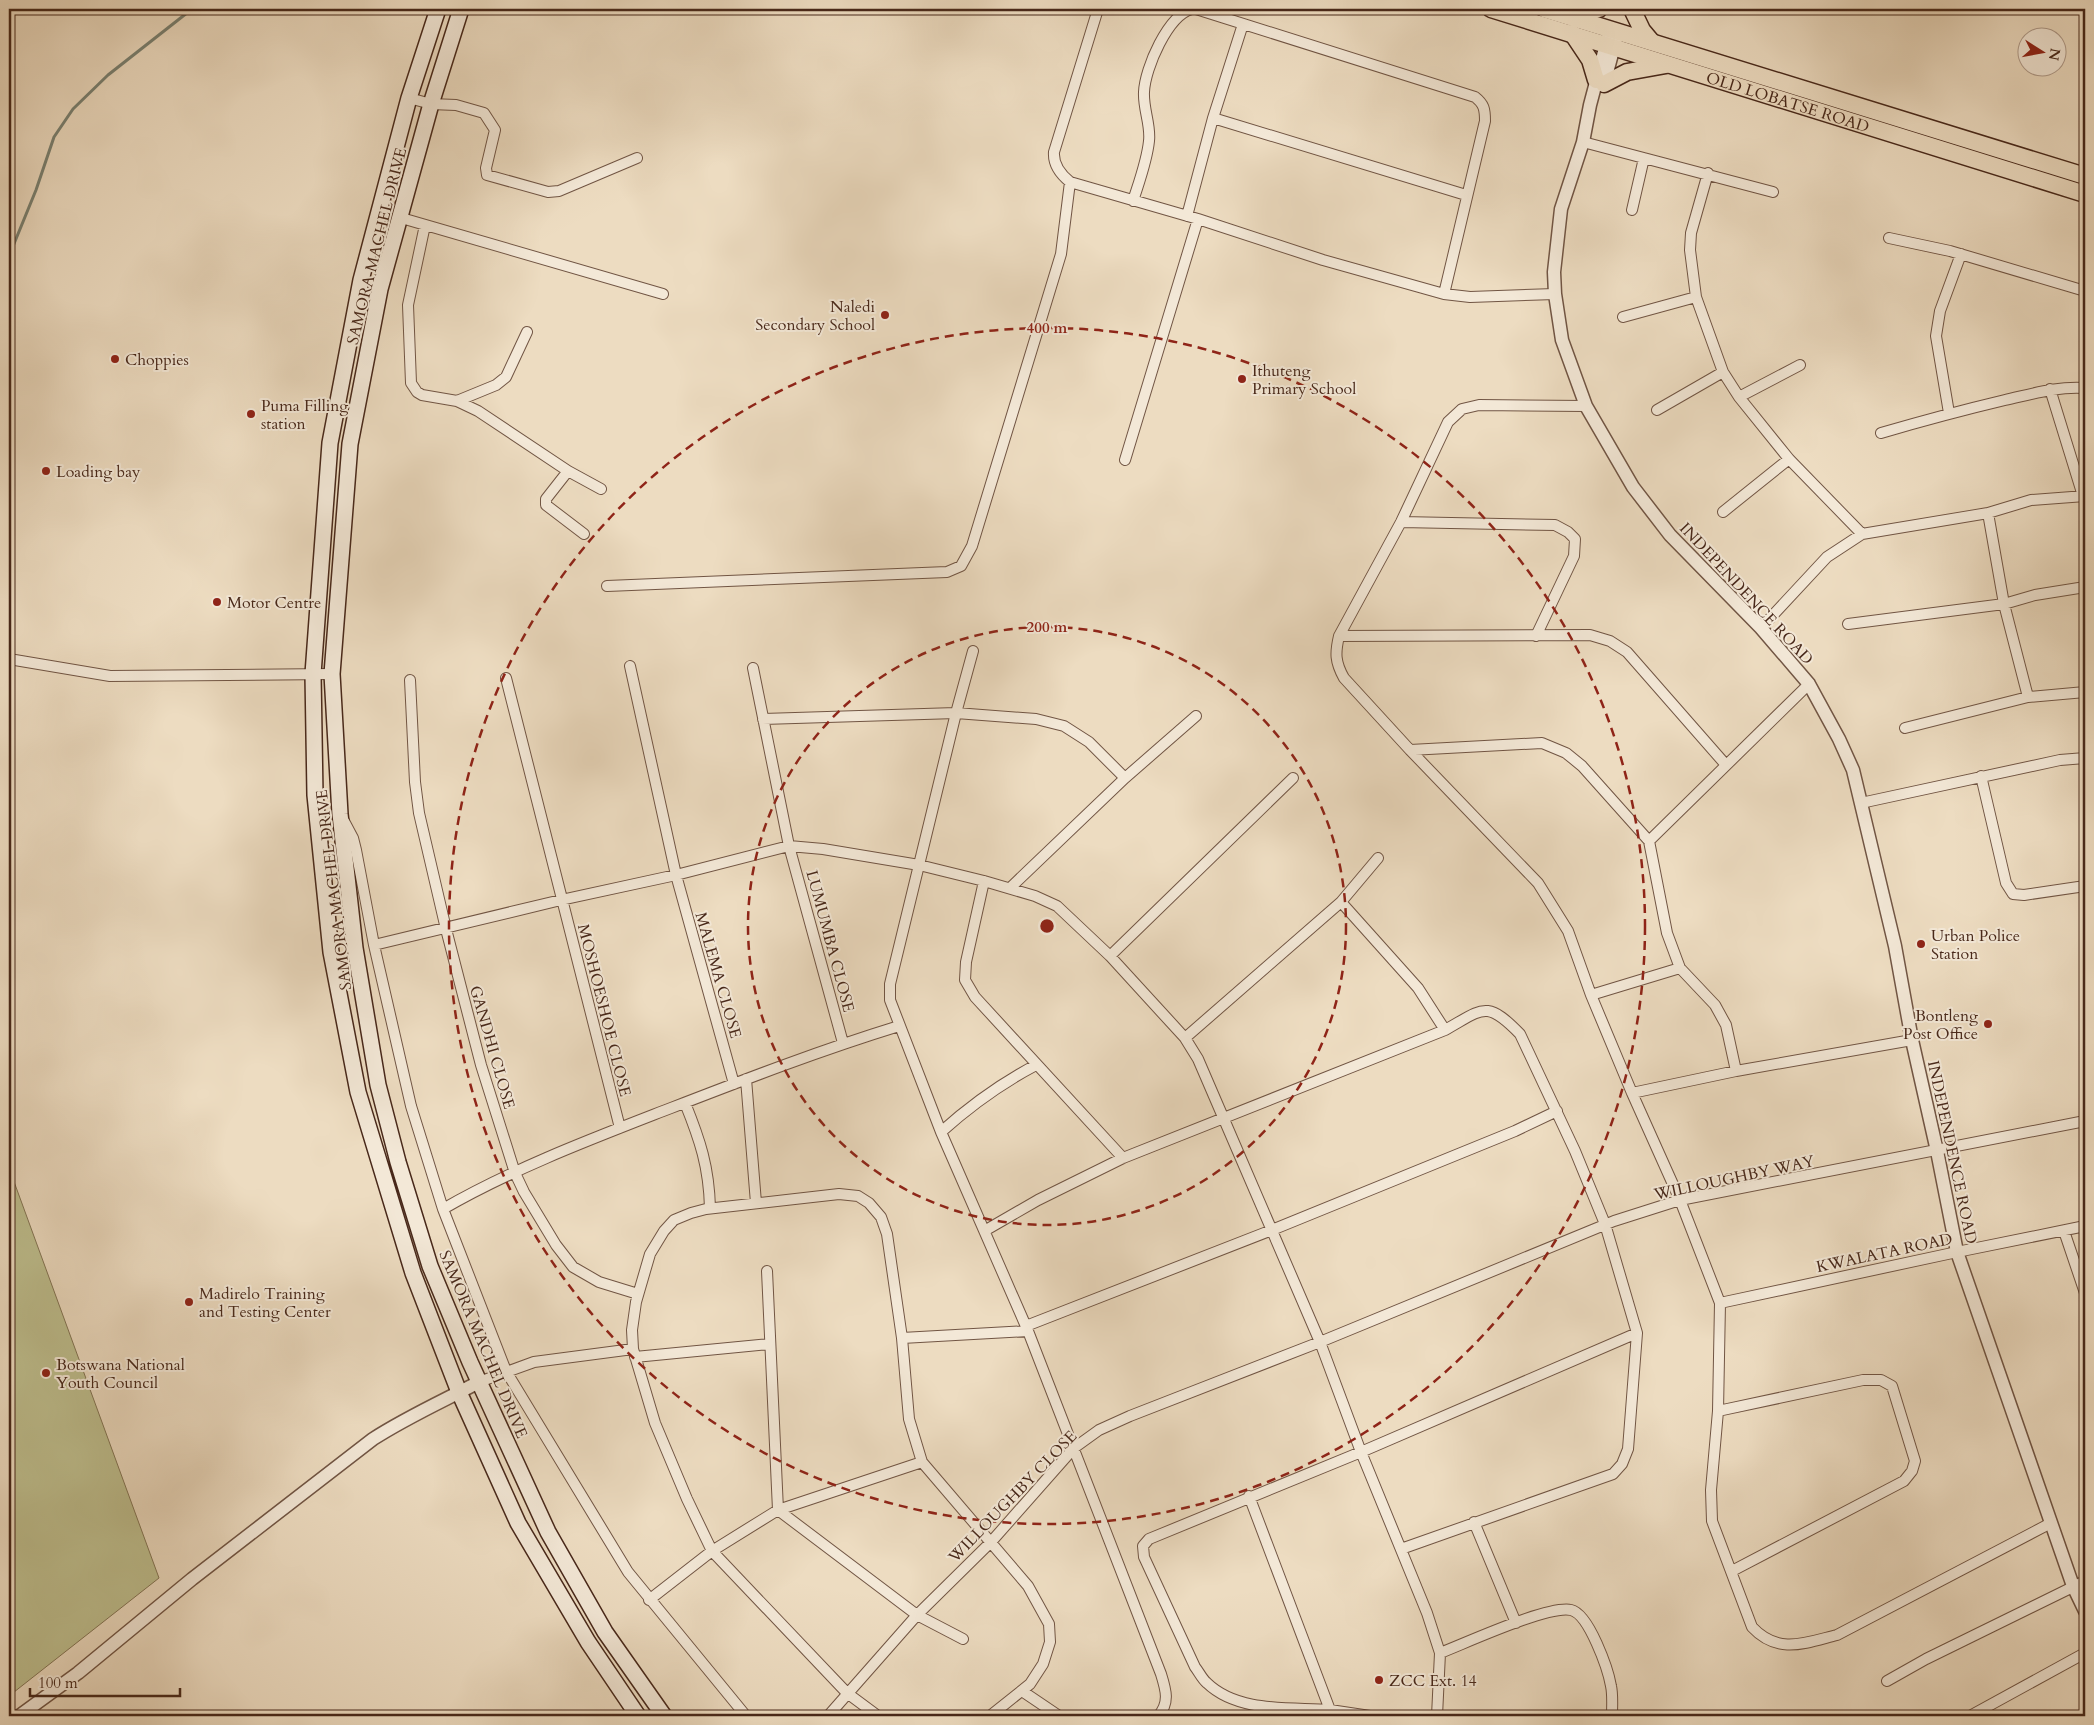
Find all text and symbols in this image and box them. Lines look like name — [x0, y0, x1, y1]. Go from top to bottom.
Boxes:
north arrow — [2016, 28, 2066, 78]
text: N — [2044, 47, 2065, 62]
street label: OLD LOBATSE ROAD — [1703, 67, 1872, 138]
street label: SAMORA MACHEL DRIVE — [342, 145, 412, 347]
place label: Naledi Secondary School — [755, 296, 875, 336]
marker: Naledi Secondary School — [879, 309, 891, 321]
text: 400 m — [1027, 318, 1068, 338]
place label: Choppies — [125, 349, 189, 371]
marker: Choppies — [109, 353, 121, 365]
place label: Ithuteng Primary School — [1252, 360, 1356, 400]
marker: Ithuteng Primary School — [1236, 373, 1248, 385]
place label: Puma Filling station — [261, 395, 348, 435]
marker: Puma Filling station — [245, 408, 257, 420]
place label: Loading bay — [56, 461, 141, 483]
marker: Loading bay — [40, 465, 52, 477]
street label: INDEPENDENCE ROAD — [1674, 518, 1818, 670]
place label: Motor Centre — [227, 592, 321, 614]
marker: Motor Centre — [211, 596, 223, 608]
text: 200 m — [1027, 617, 1068, 637]
street label: SAMORA MACHEL DRIVE — [311, 788, 357, 992]
street label: LUMUMBA CLOSE — [800, 868, 860, 1015]
street label: MALEMA CLOSE — [689, 910, 747, 1041]
centre of rings — [1038, 917, 1056, 935]
street label: MOSHOESHOE CLOSE — [572, 922, 636, 1099]
place label: Urban Police Station — [1931, 925, 2020, 965]
marker: Urban Police Station — [1915, 938, 1927, 950]
street label: GANDHI CLOSE — [464, 983, 520, 1112]
place label: Bontleng Post Office — [1903, 1005, 1978, 1045]
marker: Bontleng Post Office — [1982, 1018, 1994, 1030]
street label: INDEPENDENCE ROAD — [1922, 1058, 1982, 1246]
street label: WILLOUGHBY WAY — [1651, 1150, 1817, 1206]
street label: KWALATA ROAD — [1814, 1228, 1954, 1278]
street label: SAMORA MACHEL DRIVE — [433, 1247, 533, 1442]
place label: Madirelo Training and Testing Center — [199, 1283, 331, 1323]
marker: Madirelo Training and Testing Center — [183, 1296, 195, 1308]
place label: Botswana National Youth Council — [56, 1354, 185, 1394]
marker: Botswana National Youth Council — [40, 1367, 52, 1379]
street label: WILLOUGHBY CLOSE — [943, 1426, 1082, 1568]
scale bar — [30, 1665, 180, 1697]
place label: ZCC Ext. 14 — [1389, 1670, 1477, 1692]
text: 100 m — [38, 1673, 78, 1693]
marker: ZCC Ext. 14 — [1373, 1674, 1385, 1686]

